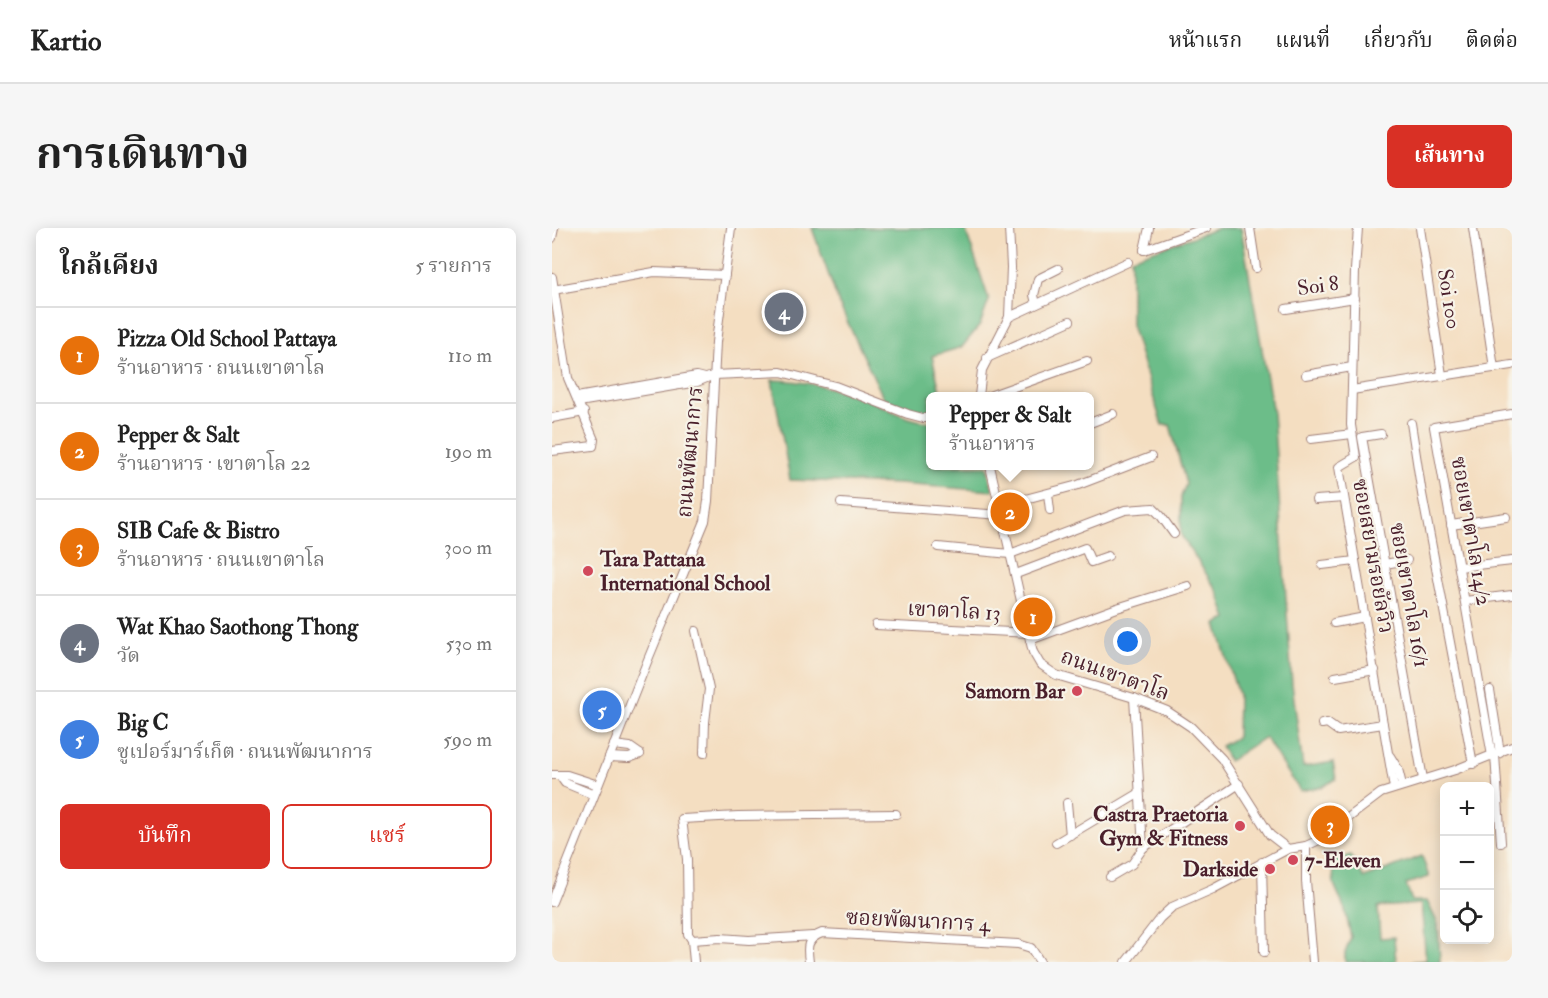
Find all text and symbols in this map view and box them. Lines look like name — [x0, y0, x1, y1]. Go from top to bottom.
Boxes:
text: Kartio — [30, 24, 101, 59]
text: หน้าแรก — [1169, 27, 1242, 54]
text: แผนที่ — [1275, 27, 1330, 54]
text: เกี่ยวกับ — [1363, 27, 1433, 54]
text: ติดต่อ — [1466, 27, 1518, 54]
button: เส้นทาง — [1387, 125, 1512, 188]
text: การเดินทาง — [36, 129, 249, 181]
text: ใกล้เคียง — [60, 250, 159, 282]
text: 5 รายการ — [415, 253, 492, 278]
street label: Soi 100 — [1431, 267, 1467, 331]
street label: Soi 8 — [1296, 270, 1341, 302]
pin: 4 — [764, 290, 804, 334]
text: Pizza Old School Pattaya — [117, 325, 337, 353]
text: 1 — [76, 343, 83, 368]
text: 110 m — [448, 343, 492, 368]
text: ร้านอาหาร · ถนนเขาตาโล — [117, 355, 325, 380]
street label: ถนนพัฒนาการ — [671, 385, 709, 519]
popup — [926, 392, 1094, 470]
text: Pepper & Salt — [949, 401, 1071, 429]
text: Pepper & Salt — [117, 421, 240, 449]
text: ร้านอาหาร — [949, 431, 1035, 456]
text: 2 — [74, 439, 85, 464]
text: 190 m — [445, 439, 492, 464]
text: ร้านอาหาร · เขาตาโล 22 — [117, 451, 311, 476]
street label: ซอยเขาตาโล 14/2 — [1445, 454, 1499, 608]
street label: ซอยสยามรอยัลวิว — [1346, 477, 1400, 635]
pin: 2 — [990, 490, 1030, 534]
text: SIB Cafe & Bistro — [117, 517, 280, 545]
street label: ซอยเขาตาโล 16/1 — [1383, 520, 1437, 669]
text: 3 — [76, 535, 83, 560]
text: 300 m — [444, 535, 492, 560]
place label: Tara Pattana International School — [599, 546, 771, 597]
text: ร้านอาหาร · ถนนเขาตาโล — [117, 547, 325, 572]
marker: Tara Pattana International School — [581, 564, 595, 578]
street label: เขาตาโล 13 — [907, 593, 1002, 627]
pin: 1 — [1014, 594, 1052, 640]
text: Wat Khao Saothong Thong — [117, 613, 358, 641]
your location — [1113, 627, 1142, 656]
text: 4 — [74, 631, 85, 656]
text: 530 m — [446, 631, 492, 656]
street label: ถนนเขาตาโล — [1057, 641, 1174, 707]
text: วัด — [117, 643, 140, 668]
place label: Samorn Bar — [965, 678, 1066, 705]
marker: Samorn Bar — [1070, 684, 1084, 698]
pin: 5 — [583, 688, 622, 732]
text: Big C — [117, 709, 169, 737]
text: 5 — [75, 727, 84, 752]
text: 590 m — [443, 727, 492, 752]
text: ซูเปอร์มาร์เก็ต · ถนนพัฒนาการ — [117, 739, 373, 764]
map controls — [1440, 782, 1494, 944]
button: + — [1440, 782, 1494, 836]
place label: Castra Praetoria Gym & Fitness — [1093, 801, 1229, 852]
pin: 3 — [1310, 802, 1350, 848]
button: บันทึก — [60, 804, 270, 869]
button: แชร์ — [282, 804, 492, 869]
marker: Castra Praetoria Gym & Fitness — [1233, 819, 1247, 833]
button: − — [1440, 836, 1494, 890]
place label: 7-Eleven — [1305, 847, 1381, 874]
marker: 7-Eleven — [1286, 853, 1300, 867]
place label: Darkside — [1183, 856, 1258, 883]
marker: Darkside — [1263, 862, 1277, 876]
button: locate — [1440, 890, 1494, 944]
street label: ซอยพัฒนาการ 4 — [845, 904, 993, 938]

